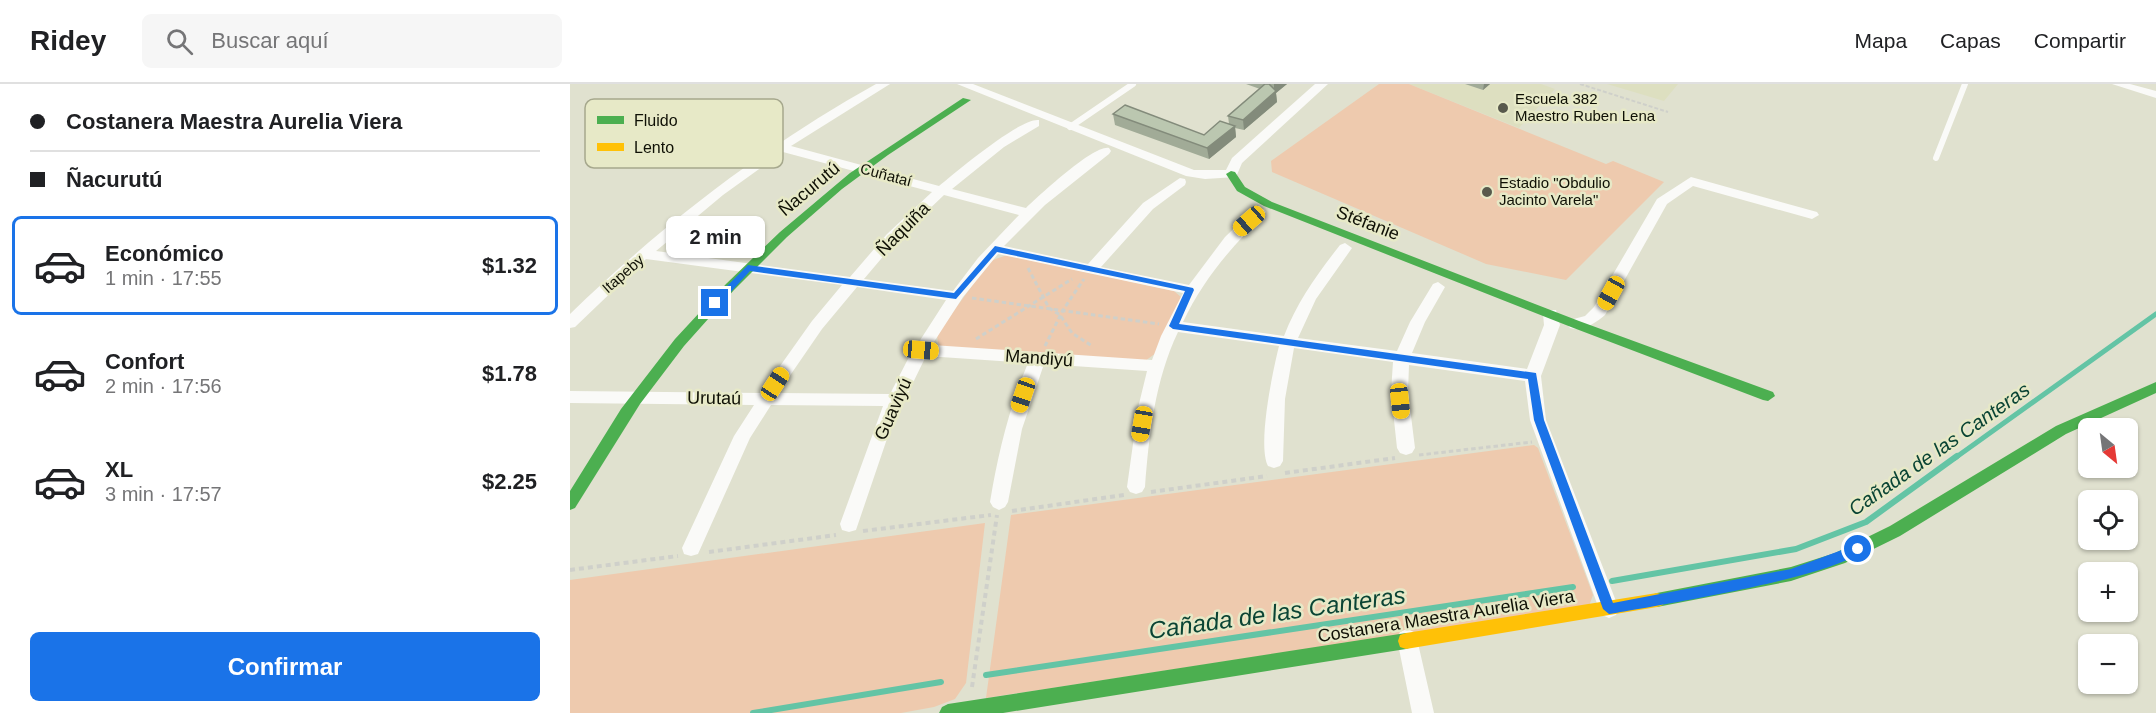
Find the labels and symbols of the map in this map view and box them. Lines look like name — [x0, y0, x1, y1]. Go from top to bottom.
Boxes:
place label: Escuela 382 Maestro Ruben Lena — [1515, 90, 1656, 124]
legend — [585, 99, 783, 168]
marker: Escuela 382 Maestro Ruben Lena — [1496, 101, 1510, 115]
text: Fluido — [634, 112, 678, 129]
text: Lento — [634, 139, 674, 156]
street label: Ñacurutú — [774, 157, 843, 220]
street label: Cuñataí — [859, 160, 915, 190]
place label: Estadio "Obdulio Jacinto Varela" — [1499, 174, 1610, 208]
marker: Estadio "Obdulio Jacinto Varela" — [1480, 185, 1494, 199]
street label: Ñaquiña — [872, 197, 934, 260]
car — [1230, 202, 1268, 240]
street label: Stéfanie — [1334, 202, 1402, 244]
callout: 2 min — [666, 216, 765, 258]
street label: Itapeby — [599, 251, 647, 296]
car — [1594, 273, 1628, 313]
route end — [701, 289, 728, 316]
car — [902, 339, 940, 361]
street label: Mandiyú — [1004, 346, 1074, 370]
car — [758, 364, 792, 404]
street label: Guaviyú — [870, 375, 916, 443]
car — [1009, 375, 1037, 415]
water label: Cañada de las Canteras — [1844, 378, 2034, 520]
car — [1389, 382, 1411, 420]
street label: Urutaú — [687, 388, 741, 408]
car — [1130, 405, 1154, 443]
north arrow — [2078, 418, 2138, 478]
route start — [1844, 535, 1871, 562]
water label: Cañada de las Canteras — [1147, 581, 1407, 644]
street label: Costanera Maestra Aurelia Viera — [1316, 586, 1577, 646]

